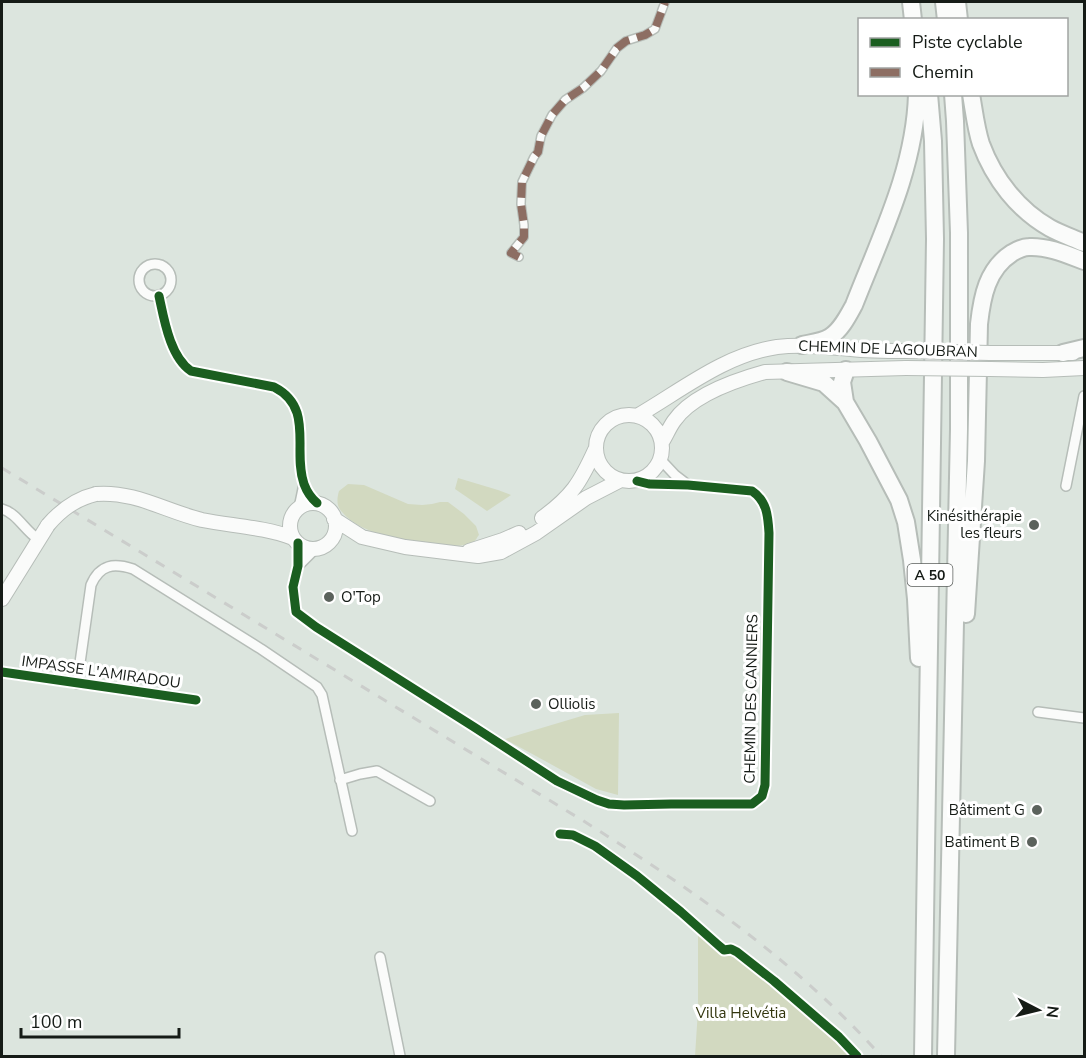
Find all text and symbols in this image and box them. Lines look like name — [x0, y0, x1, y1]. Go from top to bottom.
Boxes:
legend — [858, 18, 1068, 96]
text: Piste cyclable — [912, 30, 1023, 54]
text: Chemin — [912, 60, 974, 84]
street label: CHEMIN DE LAGOUBRAN — [798, 336, 978, 362]
place label: Kinésithérapie les fleurs — [927, 506, 1022, 543]
marker: Kinésithérapie les fleurs — [1027, 518, 1041, 532]
road number: A 50 — [908, 564, 952, 586]
place label: O'Top — [341, 587, 381, 607]
marker: O'Top — [322, 590, 336, 604]
street label: CHEMIN DES CANNIERS — [740, 614, 762, 784]
street label: IMPASSE L'AMIRADOU — [20, 651, 182, 693]
place label: Olliolis — [548, 694, 595, 714]
marker: Olliolis — [529, 697, 543, 711]
place label: Bâtiment G — [949, 800, 1025, 820]
marker: Bâtiment G — [1030, 803, 1044, 817]
place label: Batiment B — [945, 832, 1020, 852]
marker: Batiment B — [1025, 835, 1039, 849]
north arrow — [1008, 980, 1068, 1040]
scale bar — [21, 1001, 178, 1039]
park label: Villa Helvétia — [695, 1003, 786, 1023]
text: N — [1040, 1004, 1064, 1019]
text: 100 m — [30, 1010, 82, 1034]

